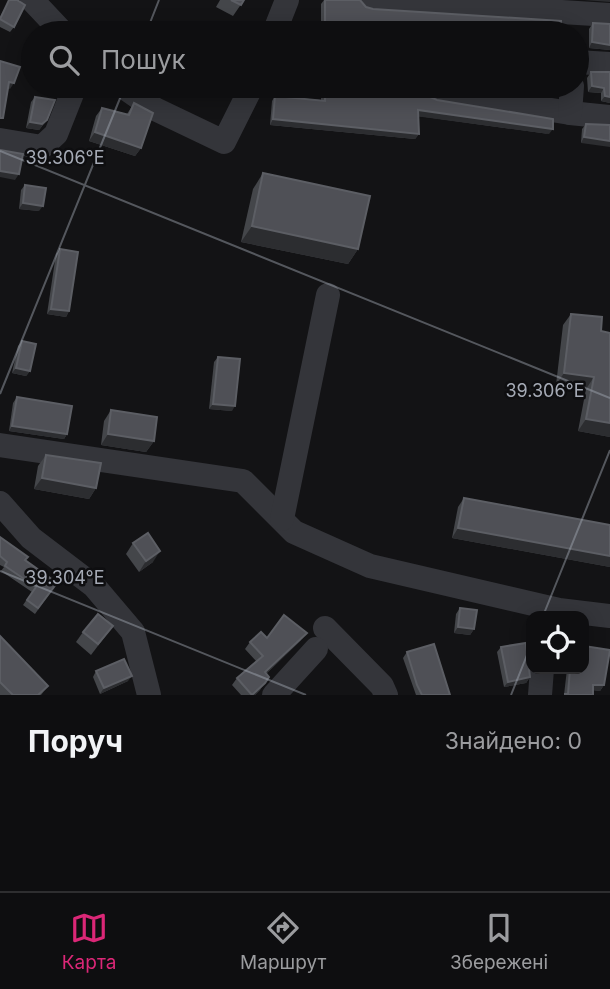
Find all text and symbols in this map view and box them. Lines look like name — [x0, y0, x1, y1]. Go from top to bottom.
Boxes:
search box — [21, 21, 589, 98]
icon: search — [45, 41, 83, 79]
text: Пошук — [101, 44, 186, 75]
text: 39.306°E — [25, 147, 105, 168]
text: 39.306°E — [505, 380, 585, 401]
text: 39.304°E — [25, 567, 105, 588]
map controls — [526, 611, 589, 674]
button: locate — [526, 611, 589, 674]
text: Поруч — [28, 723, 123, 759]
text: Знайдено: 0 — [445, 727, 582, 755]
tab: Карта — [62, 909, 116, 974]
tab: Маршрут — [240, 909, 326, 974]
tab: Збережені — [450, 909, 548, 974]

